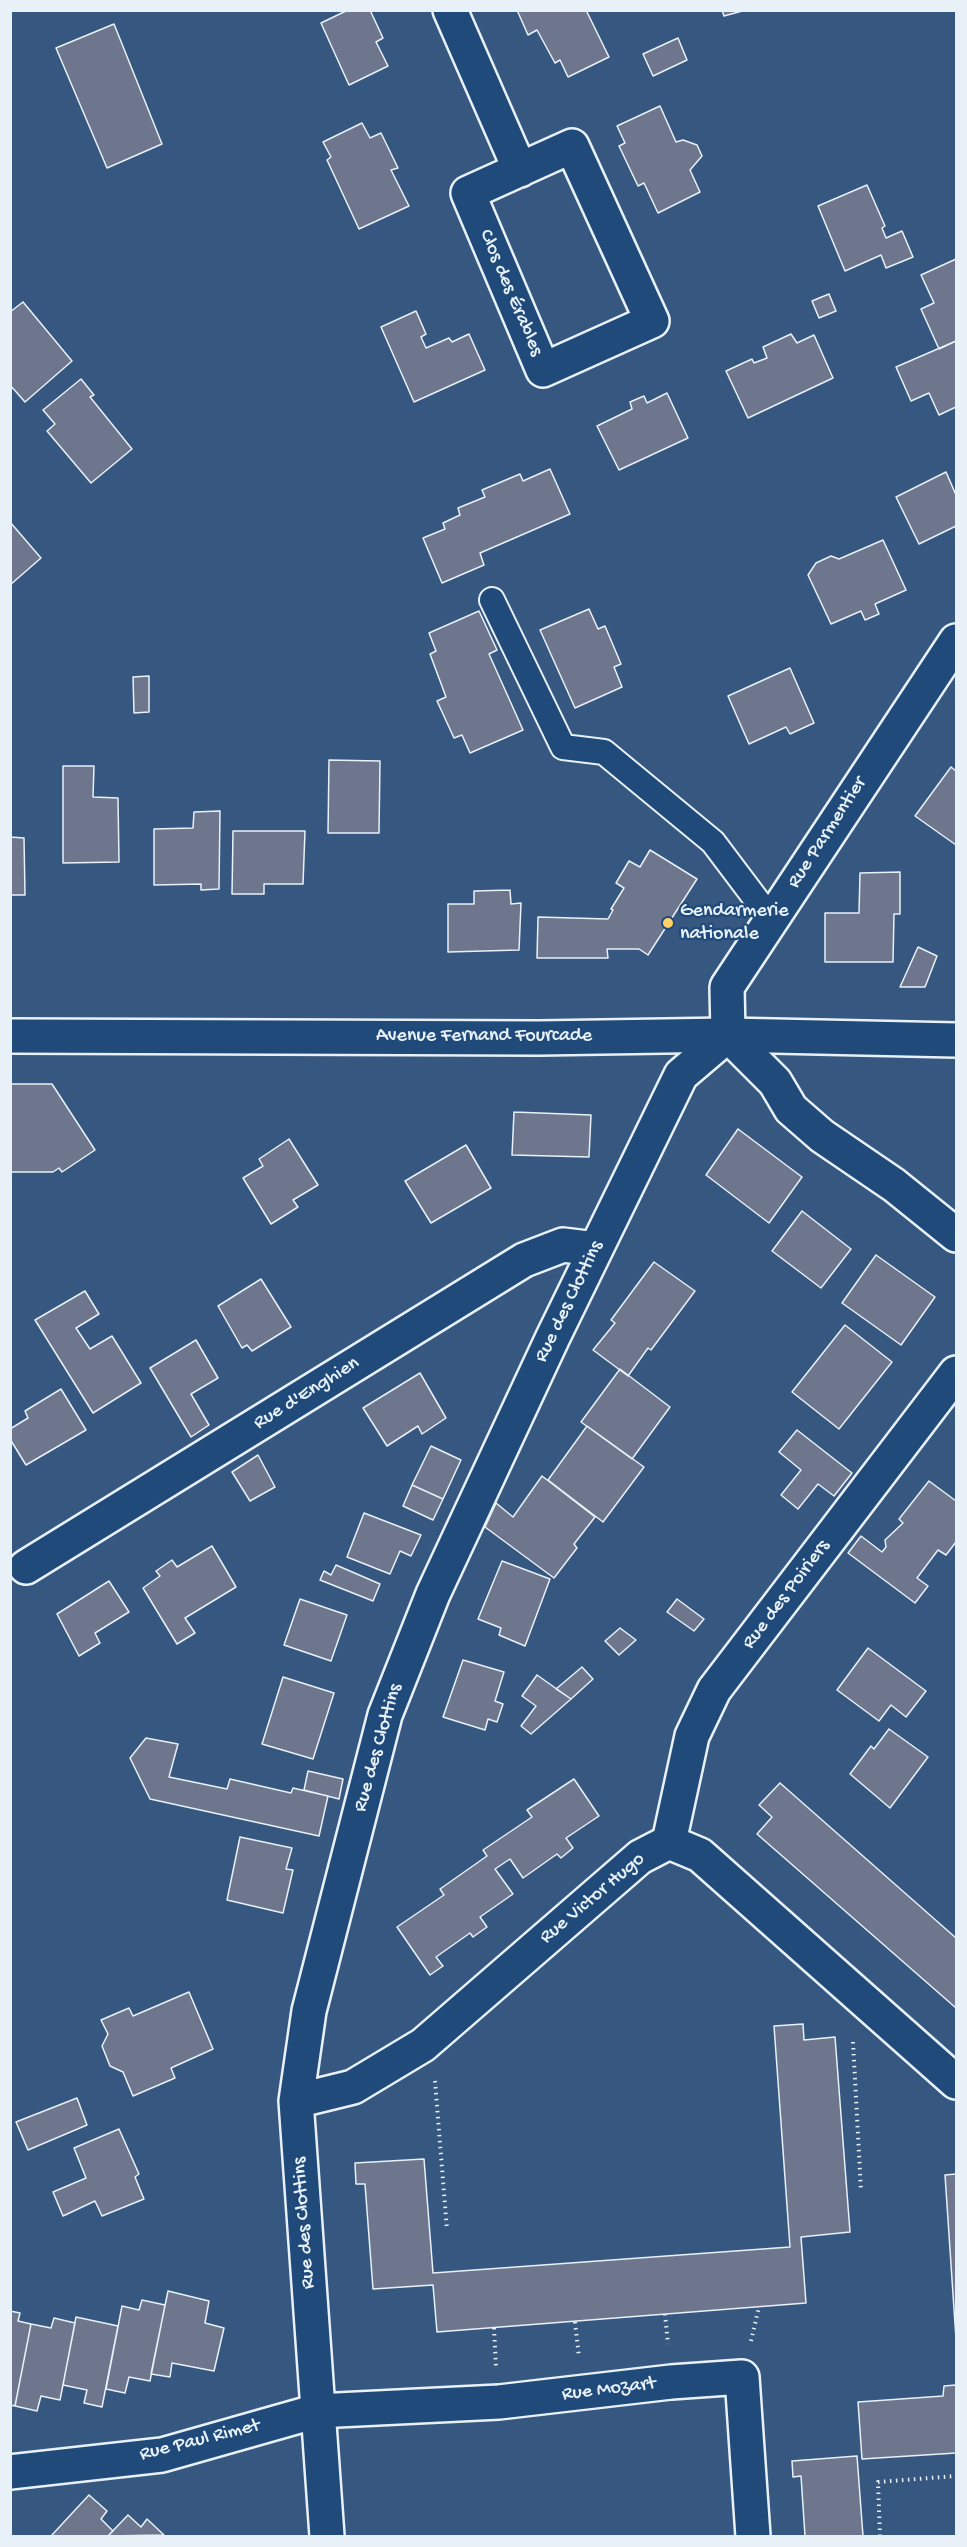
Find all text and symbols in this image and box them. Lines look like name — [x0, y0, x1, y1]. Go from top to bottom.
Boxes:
street label: Clos des Érables — [473, 226, 547, 360]
street label: Rue Parmentier — [783, 773, 873, 893]
place label: Gendarmerie nationale — [680, 900, 789, 947]
marker: Gendarmerie nationale — [661, 916, 675, 930]
street label: Avenue Fernand Fourcade — [376, 1025, 592, 1049]
street label: Rue des Clottins — [530, 1237, 610, 1367]
street label: Rue d'Enghien — [250, 1352, 364, 1436]
street label: Rue des Poiriers — [738, 1535, 836, 1655]
street label: Rue des Clottins — [349, 1681, 409, 1815]
street label: Rue Victor Hugo — [535, 1848, 651, 1950]
street label: Rue des Clottins — [288, 2156, 322, 2290]
street label: Rue Mozart — [561, 2372, 657, 2408]
street label: Rue Paul Rimet — [137, 2414, 263, 2468]

